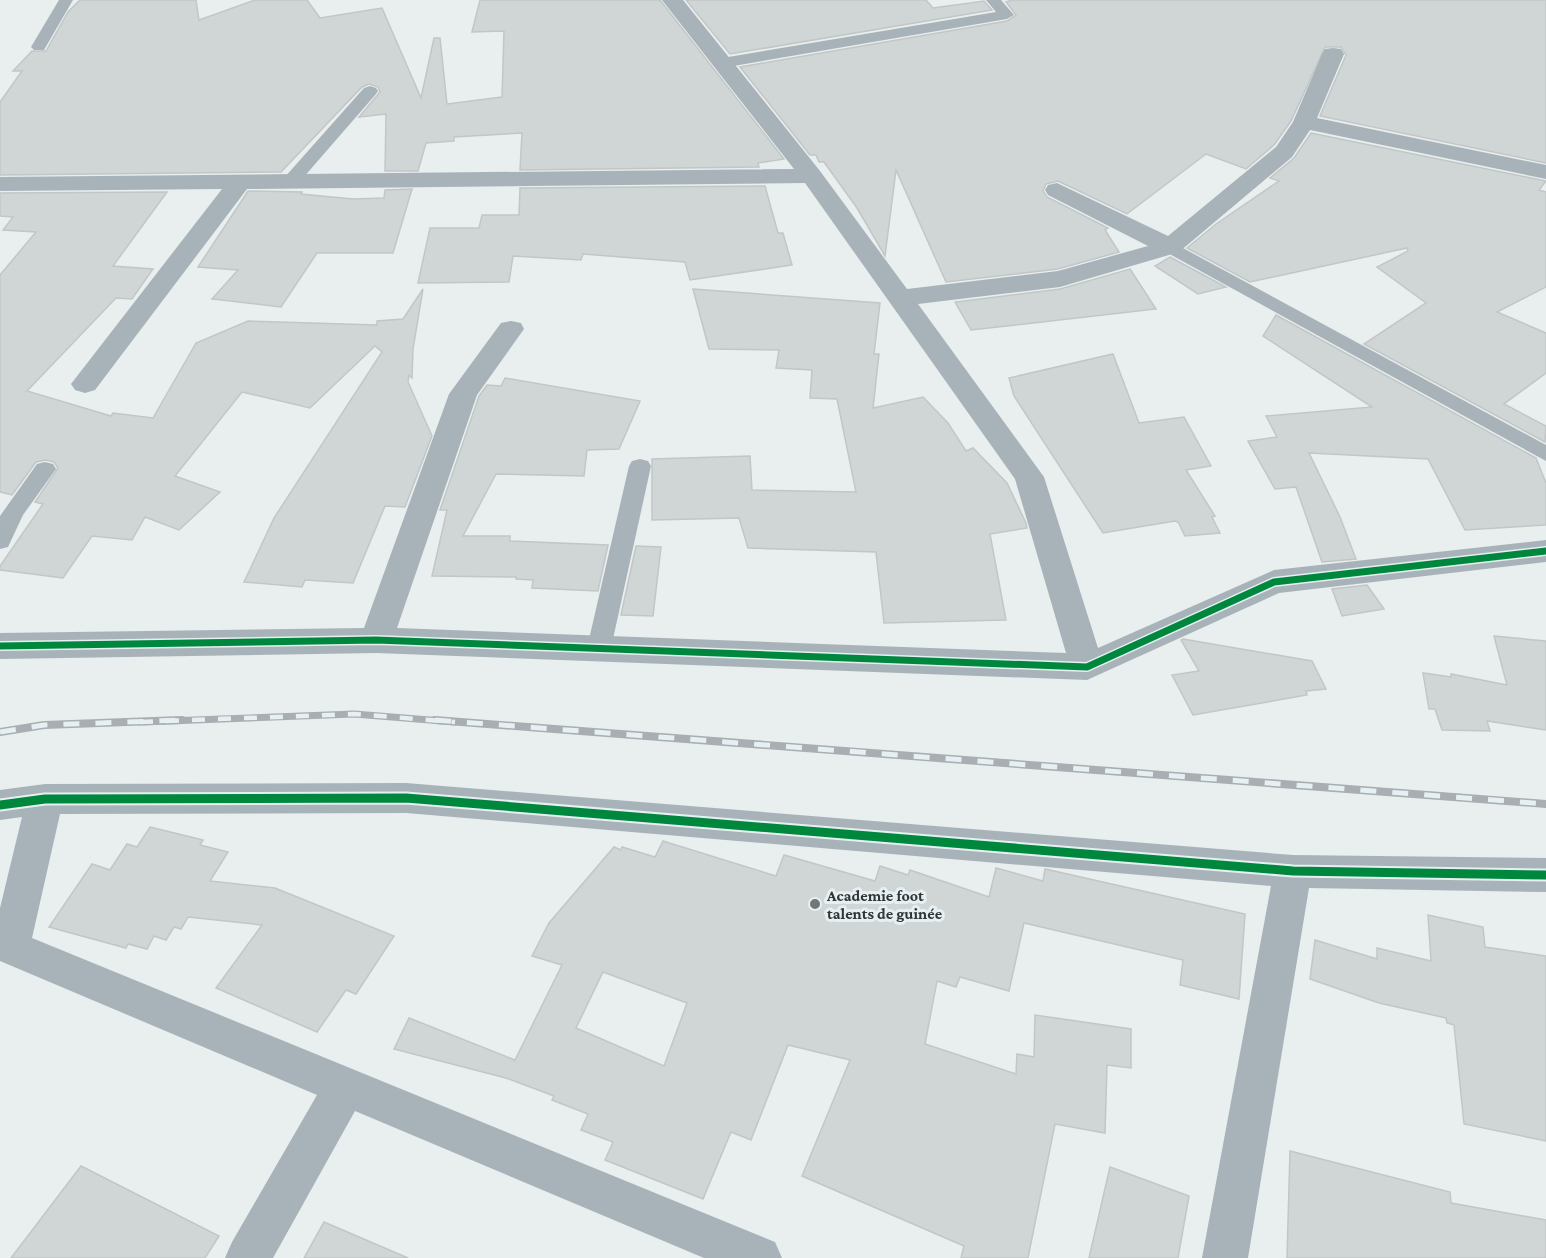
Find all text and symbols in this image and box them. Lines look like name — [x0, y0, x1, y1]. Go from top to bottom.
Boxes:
place label: Academie foot talents de guinée — [826, 887, 943, 922]
marker: Academie foot talents de guinée — [808, 897, 822, 911]

